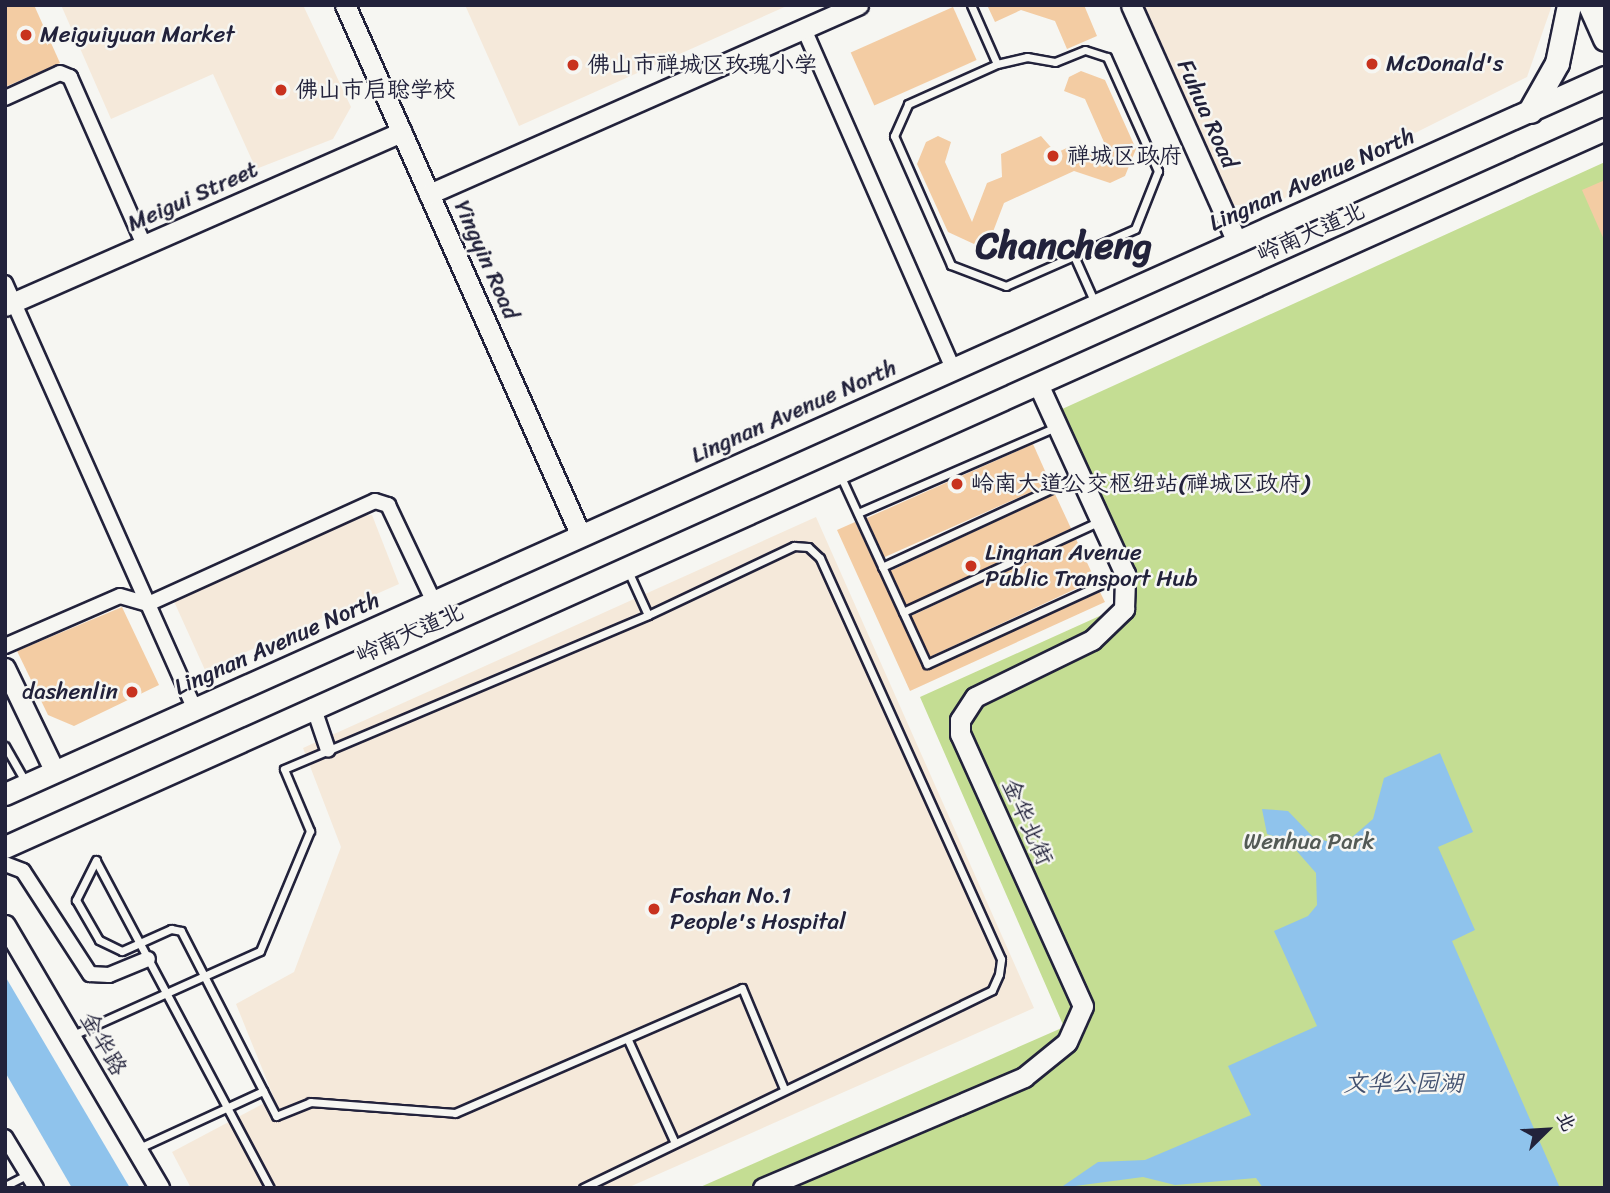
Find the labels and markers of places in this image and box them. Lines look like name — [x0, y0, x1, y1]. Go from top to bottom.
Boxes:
place label: Meiguiyuan Market — [40, 21, 235, 49]
marker: Meiguiyuan Market — [18, 27, 34, 43]
place label: McDonald's — [1386, 50, 1504, 78]
place label: 佛山市禅城区玫瑰小学 — [587, 51, 817, 79]
marker: McDonald's — [1364, 56, 1380, 72]
marker: 佛山市禅城区玫瑰小学 — [565, 57, 581, 73]
place label: 佛山市启聪学校 — [295, 76, 456, 104]
marker: 佛山市启聪学校 — [273, 82, 289, 98]
place label: 禅城区政府 — [1067, 142, 1182, 170]
marker: 禅城区政府 — [1045, 148, 1061, 164]
place label: 岭南大道公交枢纽站(禅城区政府) — [971, 470, 1309, 498]
marker: 岭南大道公交枢纽站(禅城区政府) — [949, 476, 965, 492]
place label: Lingnan Avenue Public Transport Hub — [985, 539, 1198, 593]
marker: Lingnan Avenue Public Transport Hub — [963, 558, 979, 574]
place label: dashenlin — [22, 678, 118, 706]
marker: dashenlin — [124, 684, 140, 700]
place label: Foshan No.1 People's Hospital — [670, 882, 846, 936]
marker: Foshan No.1 People's Hospital — [644, 899, 664, 919]

